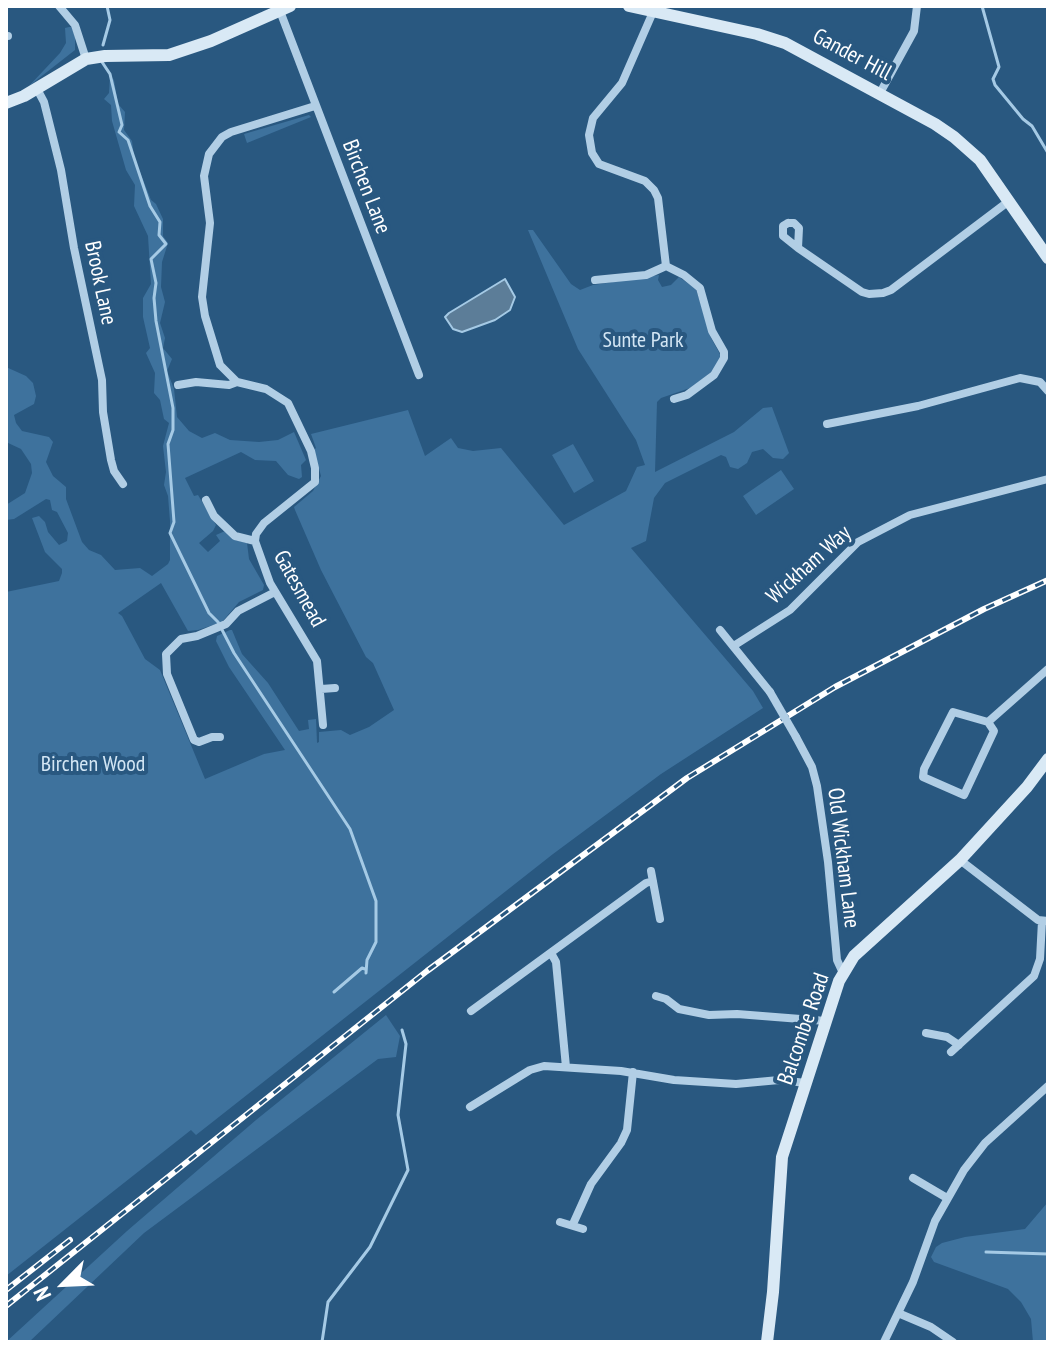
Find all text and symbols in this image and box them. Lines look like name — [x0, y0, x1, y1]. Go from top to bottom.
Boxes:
street label: Gander Hill — [808, 23, 896, 87]
street label: Birchen Lane — [336, 136, 396, 238]
street label: Brook Lane — [78, 239, 122, 327]
park label: Sunte Park — [603, 328, 683, 354]
street label: Wickham Way — [761, 520, 857, 610]
street label: Gatesmead — [267, 546, 331, 632]
park label: Birchen Wood — [41, 752, 145, 778]
street label: Old Wickham Lane — [821, 786, 865, 930]
street label: Balcombe Road — [773, 970, 835, 1088]
north arrow — [24, 1244, 104, 1324]
text: N — [27, 1283, 57, 1305]

